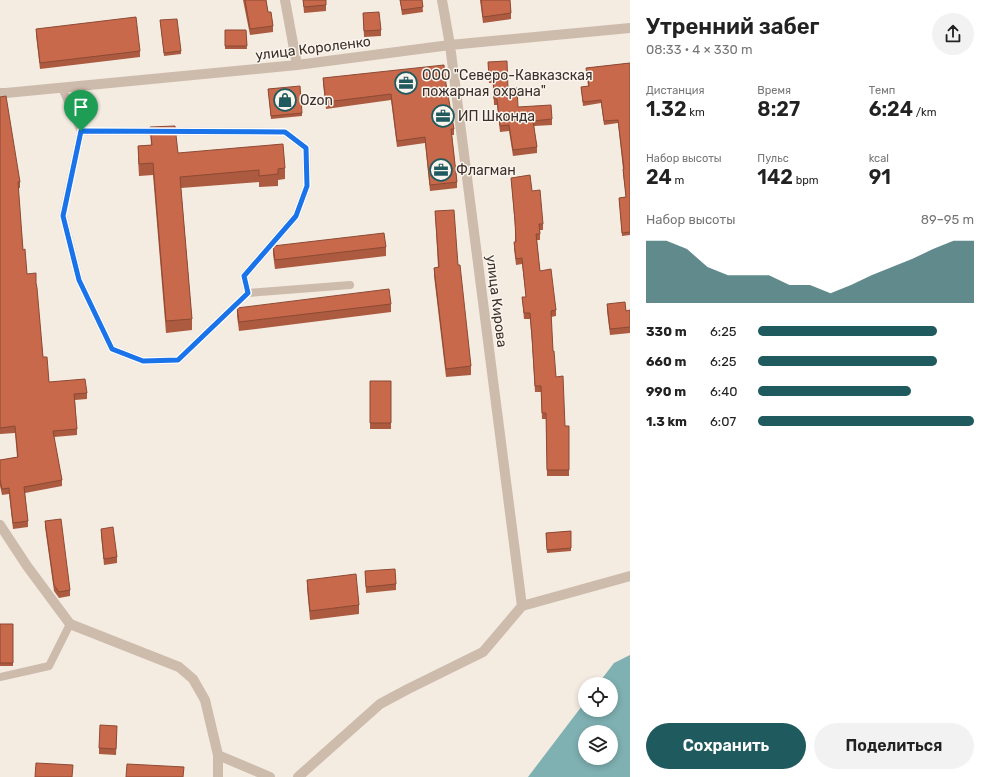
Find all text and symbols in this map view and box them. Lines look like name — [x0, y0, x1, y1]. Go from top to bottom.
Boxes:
text: Утренний забег — [646, 13, 820, 40]
button: share — [932, 13, 974, 55]
street label: улица Короленко — [254, 33, 372, 64]
text: 08:33 · 4 × 330 m — [646, 42, 752, 57]
place label: ООО "Северо-Кавказская пожарная охрана" — [422, 67, 593, 100]
office icon: ООО "Северо-Кавказская пожарная охрана" — [393, 70, 419, 96]
text: Дистанция — [646, 84, 704, 97]
text: Время — [757, 84, 791, 97]
text: Темп — [869, 84, 895, 97]
shop icon: Ozon — [272, 87, 298, 113]
pin — [64, 90, 98, 131]
place label: Ozon — [300, 92, 333, 109]
icon: arrive — [70, 96, 92, 118]
text: 1.32 — [646, 97, 687, 121]
text: 8:27 — [757, 97, 800, 121]
text: 6:24 — [869, 97, 913, 121]
office icon: ИП Шконда — [430, 103, 456, 129]
text: km — [687, 106, 705, 119]
text: /km — [913, 106, 936, 119]
place label: ИП Шконда — [458, 108, 535, 125]
text: Набор высоты — [646, 152, 722, 165]
text: Пульс — [757, 152, 789, 165]
text: kcal — [869, 152, 889, 165]
office icon: Флагман — [428, 157, 454, 183]
place label: Флагман — [456, 162, 516, 179]
text: 24 — [646, 165, 672, 189]
text: 142 — [757, 165, 793, 189]
text: 91 — [869, 165, 891, 189]
text: m — [672, 174, 684, 187]
text: bpm — [793, 174, 819, 187]
text: Набор высоты — [646, 212, 735, 227]
text: 89–95 m — [921, 212, 974, 227]
street label: улица Кирова — [482, 254, 511, 348]
text: 330 m — [646, 324, 687, 339]
text: 6:25 — [710, 324, 737, 339]
text: 660 m — [646, 354, 686, 369]
text: 6:25 — [710, 354, 737, 369]
text: 990 m — [646, 384, 686, 399]
text: 6:40 — [710, 384, 738, 399]
text: 1.3 km — [646, 414, 687, 429]
text: 6:07 — [710, 414, 736, 429]
map controls — [578, 677, 618, 765]
button: locate — [578, 677, 618, 717]
button: Сохранить — [646, 723, 806, 769]
button: Поделиться — [814, 723, 974, 769]
button: layers — [578, 725, 618, 765]

